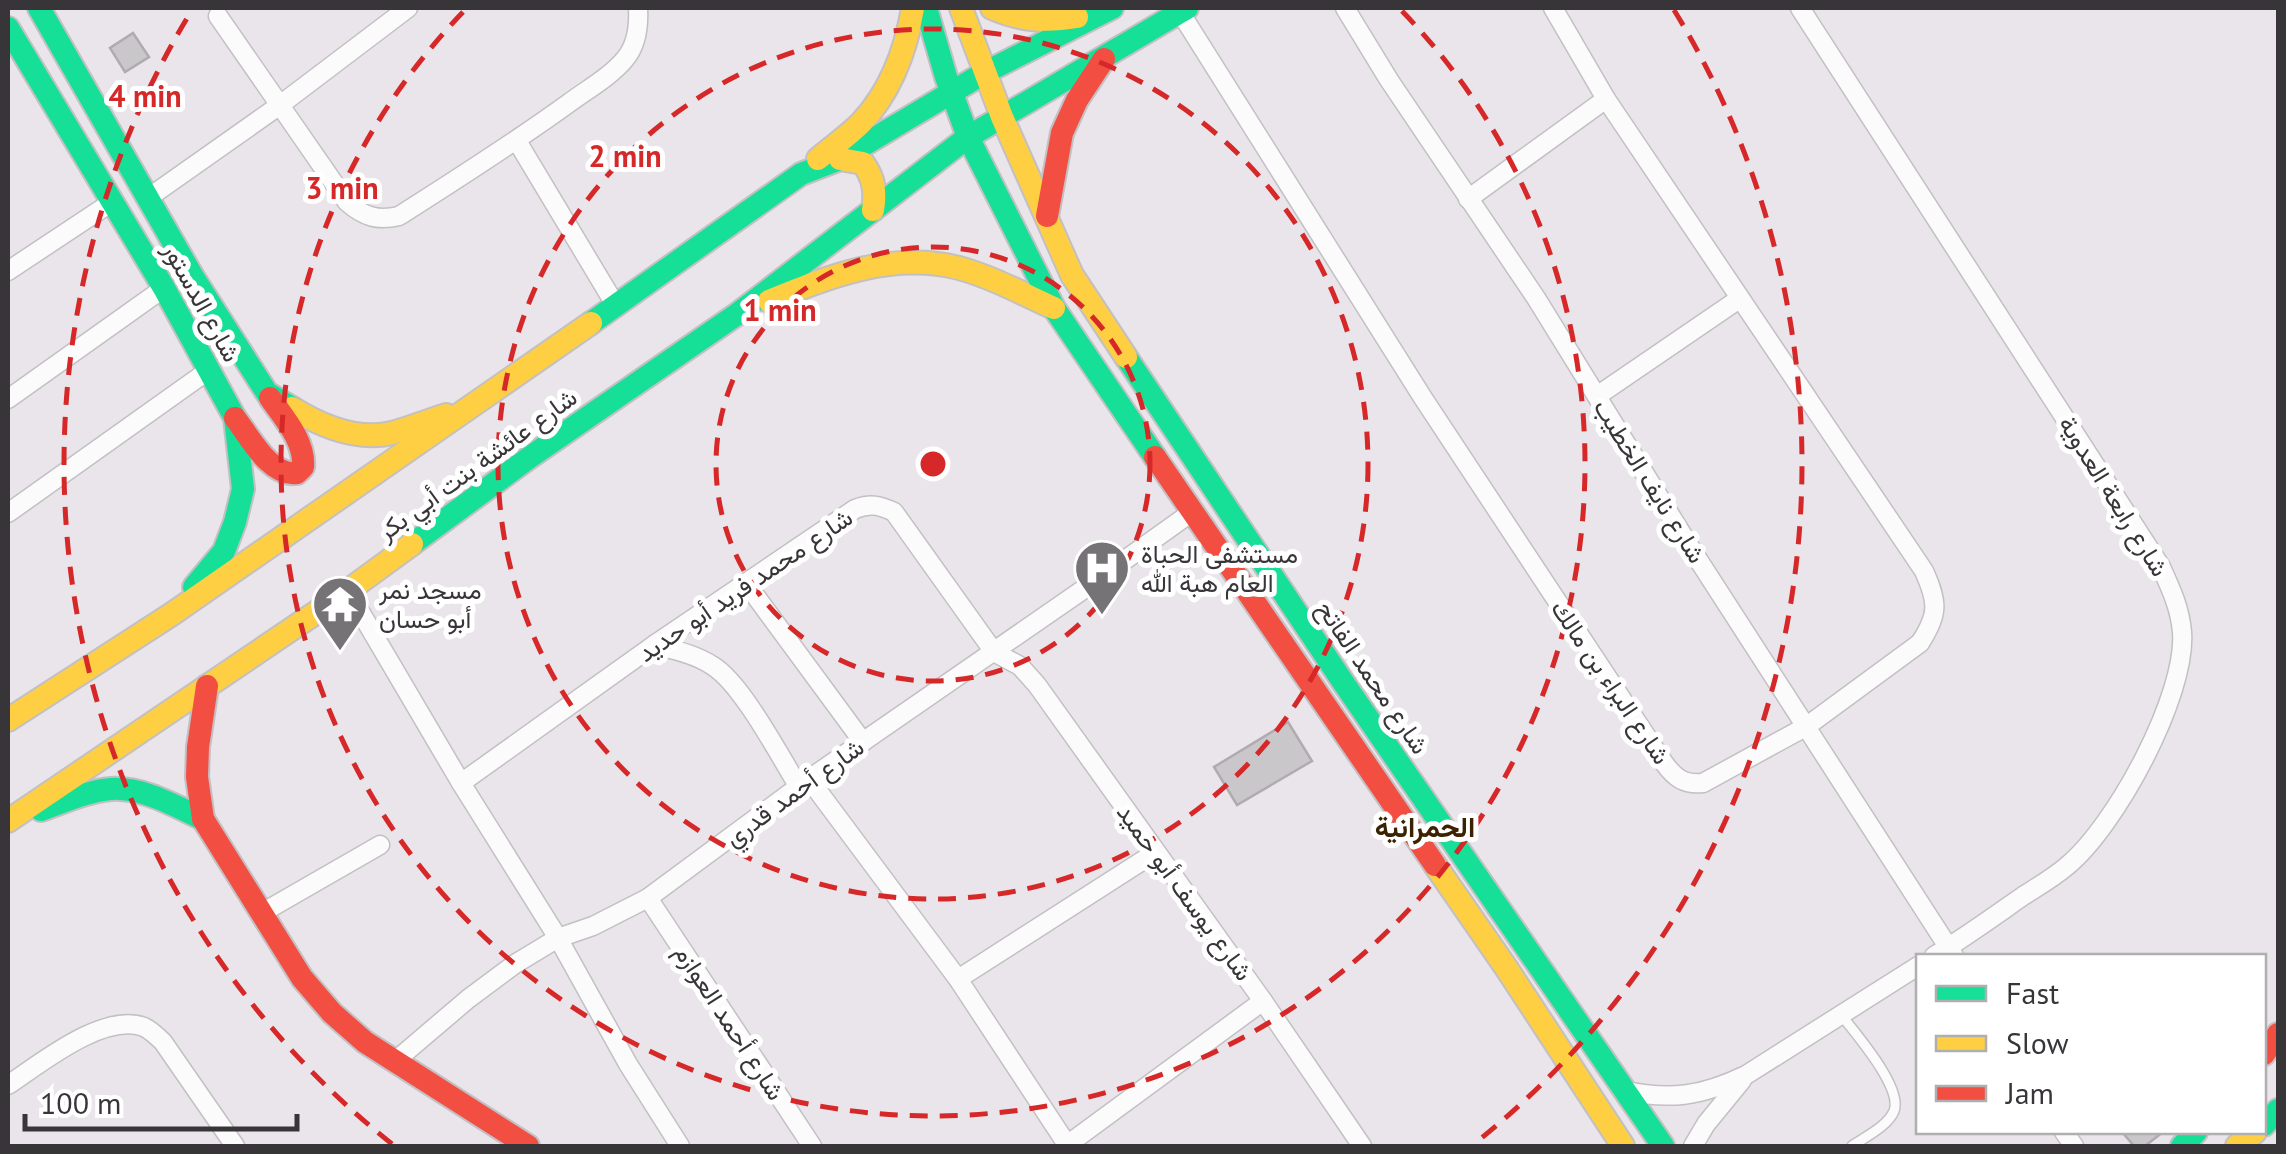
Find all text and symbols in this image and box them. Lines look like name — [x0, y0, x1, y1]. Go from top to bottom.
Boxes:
text: 4 min — [108, 76, 182, 115]
text: 2 min — [588, 136, 662, 175]
text: 3 min — [305, 168, 379, 207]
street label: شارع الدستور — [155, 236, 248, 368]
text: 1 min — [743, 290, 817, 329]
street label: شارع عائشة بنت أبي بكر — [370, 381, 586, 552]
street label: شارع نايف الخطيب — [1586, 393, 1713, 570]
street label: شارع رابعة العدوية — [2051, 410, 2176, 583]
centre of rings — [915, 446, 951, 482]
street label: شارع محمد فريد أبو حديد — [631, 501, 859, 670]
hospital icon: مستشفى الحياة العام هبة الله — [1072, 538, 1132, 617]
place label: مستشفى الحياة العام هبة الله — [1141, 538, 1298, 600]
temple icon: مسجد نمر أبو حسان — [310, 574, 370, 653]
place label: مسجد نمر أبو حسان — [378, 574, 482, 635]
street label: شارع محمد الفاتح — [1308, 594, 1436, 761]
street label: شارع البراء بن مالك — [1543, 594, 1678, 771]
street label: شارع أحمد قدري — [718, 731, 873, 857]
street label: شارع يوسف أبو حميد — [1109, 797, 1260, 987]
district label: الحمرانية — [1375, 808, 1475, 845]
street label: شارع أحمد العوازم — [667, 938, 792, 1107]
legend — [1916, 954, 2266, 1134]
text: Fast — [2006, 973, 2059, 1012]
text: Slow — [2006, 1023, 2069, 1062]
scale bar — [25, 1069, 298, 1131]
text: Jam — [2004, 1073, 2054, 1112]
text: 100 m — [40, 1083, 121, 1122]

